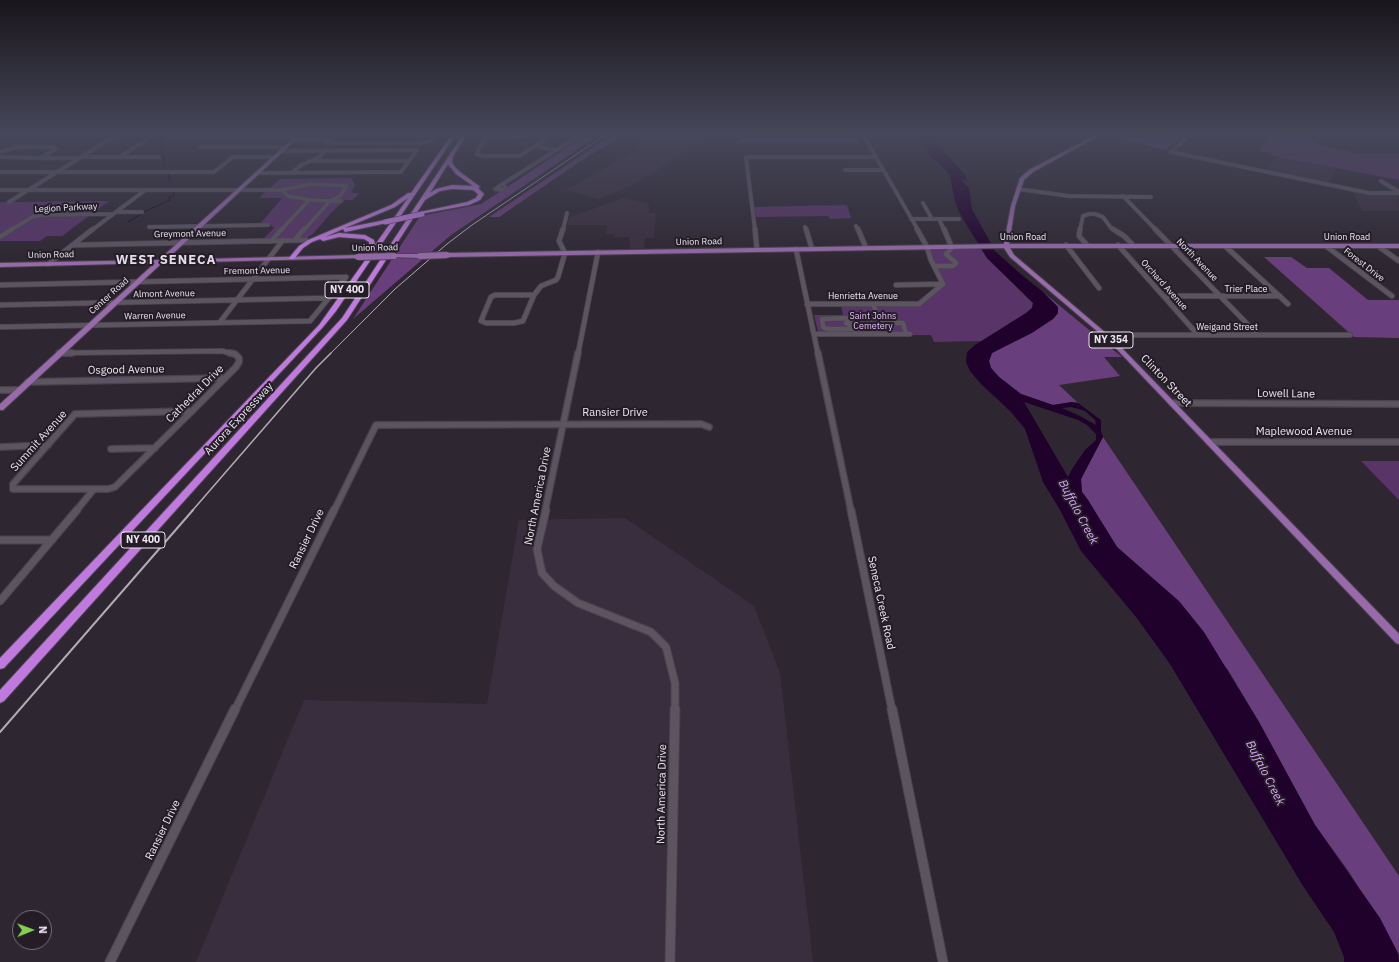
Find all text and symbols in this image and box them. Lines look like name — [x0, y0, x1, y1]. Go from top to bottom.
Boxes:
street label: Legion Parkway — [34, 201, 98, 215]
street label: Greymont Avenue — [154, 228, 226, 240]
street label: Union Road — [1000, 232, 1046, 242]
street label: Union Road — [1324, 232, 1370, 242]
street label: Union Road — [676, 236, 722, 248]
street label: North Avenue — [1174, 236, 1220, 284]
street label: Union Road — [352, 242, 398, 254]
street label: Forest Drive — [1342, 246, 1386, 284]
street label: Union Road — [28, 249, 74, 261]
district label: WEST SENECA — [116, 252, 216, 268]
street label: Orchard Avenue — [1138, 257, 1190, 313]
street label: Fremont Avenue — [224, 265, 290, 277]
street label: Center Road — [87, 275, 131, 317]
road number: NY 400 — [325, 282, 369, 298]
street label: Trier Place — [1225, 284, 1267, 294]
street label: Almont Avenue — [133, 288, 195, 300]
street label: Henrietta Avenue — [828, 291, 898, 301]
street label: Warren Avenue — [124, 310, 186, 322]
park label: Saint Johns Cemetery — [850, 311, 896, 332]
street label: Weigand Street — [1196, 322, 1258, 332]
road number: NY 354 — [1089, 332, 1133, 348]
street label: Clinton Street — [1138, 352, 1194, 410]
street label: Cathedral Drive — [163, 362, 227, 426]
street label: Osgood Avenue — [87, 363, 165, 377]
street label: Aurora Expressway — [202, 380, 276, 458]
street label: Lowell Lane — [1257, 387, 1315, 401]
street label: Ransier Drive — [582, 406, 648, 420]
street label: Summit Avenue — [8, 408, 70, 474]
street label: Maplewood Avenue — [1256, 425, 1352, 439]
street label: North America Drive — [522, 446, 554, 546]
water label: Buffalo Creek — [1055, 477, 1101, 547]
street label: Ransier Drive — [287, 507, 327, 571]
road number: NY 400 — [121, 532, 165, 548]
street label: Seneca Creek Road — [865, 555, 897, 651]
water label: Buffalo Creek — [1242, 738, 1288, 808]
street label: North America Drive — [655, 744, 669, 844]
street label: Ransier Drive — [143, 798, 183, 862]
north arrow — [12, 910, 52, 950]
text: N — [36, 926, 50, 934]

